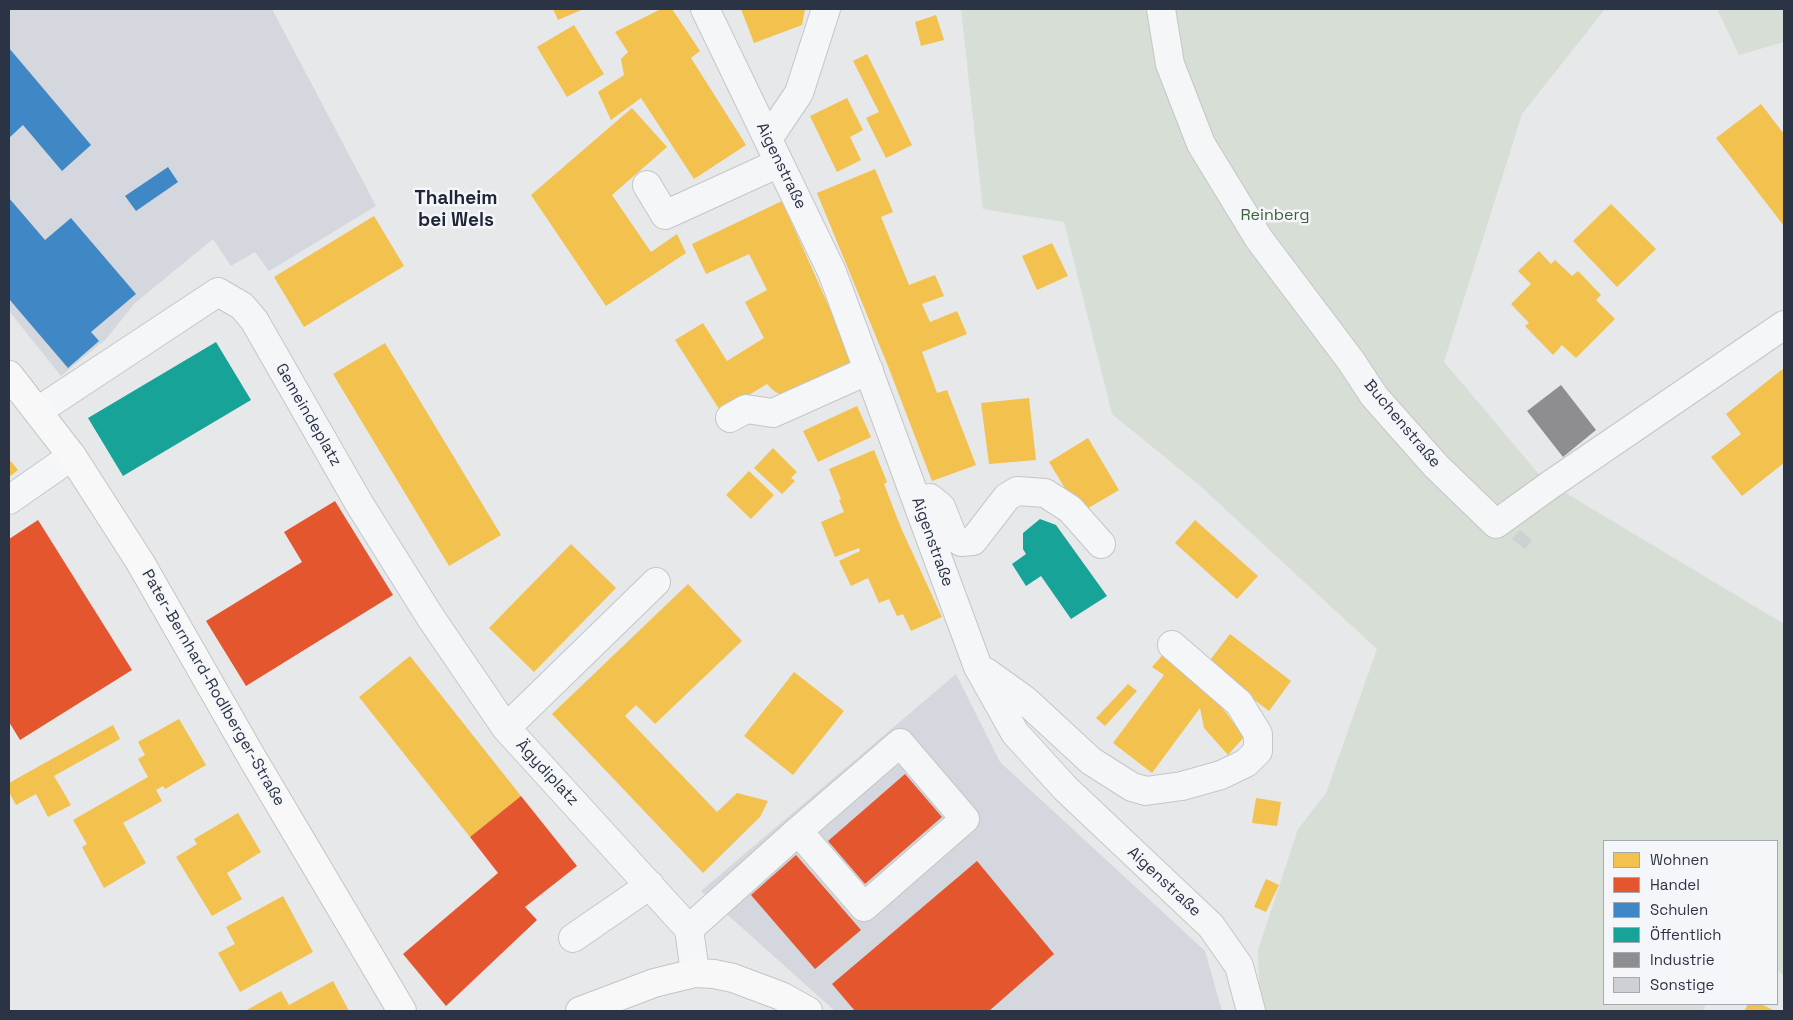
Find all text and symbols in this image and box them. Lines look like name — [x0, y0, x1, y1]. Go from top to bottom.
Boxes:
street label: Aigenstraße — [752, 120, 810, 212]
district label: Thalheim bei Wels — [415, 188, 497, 232]
park label: Reinberg — [1240, 206, 1310, 226]
street label: Gemeindeplatz — [271, 360, 345, 470]
street label: Buchenstraße — [1360, 376, 1444, 472]
street label: Aigenstraße — [907, 495, 957, 589]
street label: Pater-Bernhard-Rodlberger-Straße — [137, 566, 289, 810]
street label: Ägydiplatz — [512, 736, 582, 810]
legend — [1603, 840, 1778, 1005]
street label: Aigenstraße — [1123, 843, 1205, 921]
text: Wohnen — [1650, 850, 1709, 869]
text: Handel — [1650, 875, 1700, 894]
text: Schulen — [1650, 900, 1708, 919]
text: Öffentlich — [1650, 925, 1721, 944]
text: Industrie — [1650, 950, 1715, 969]
text: Sonstige — [1650, 975, 1714, 994]

